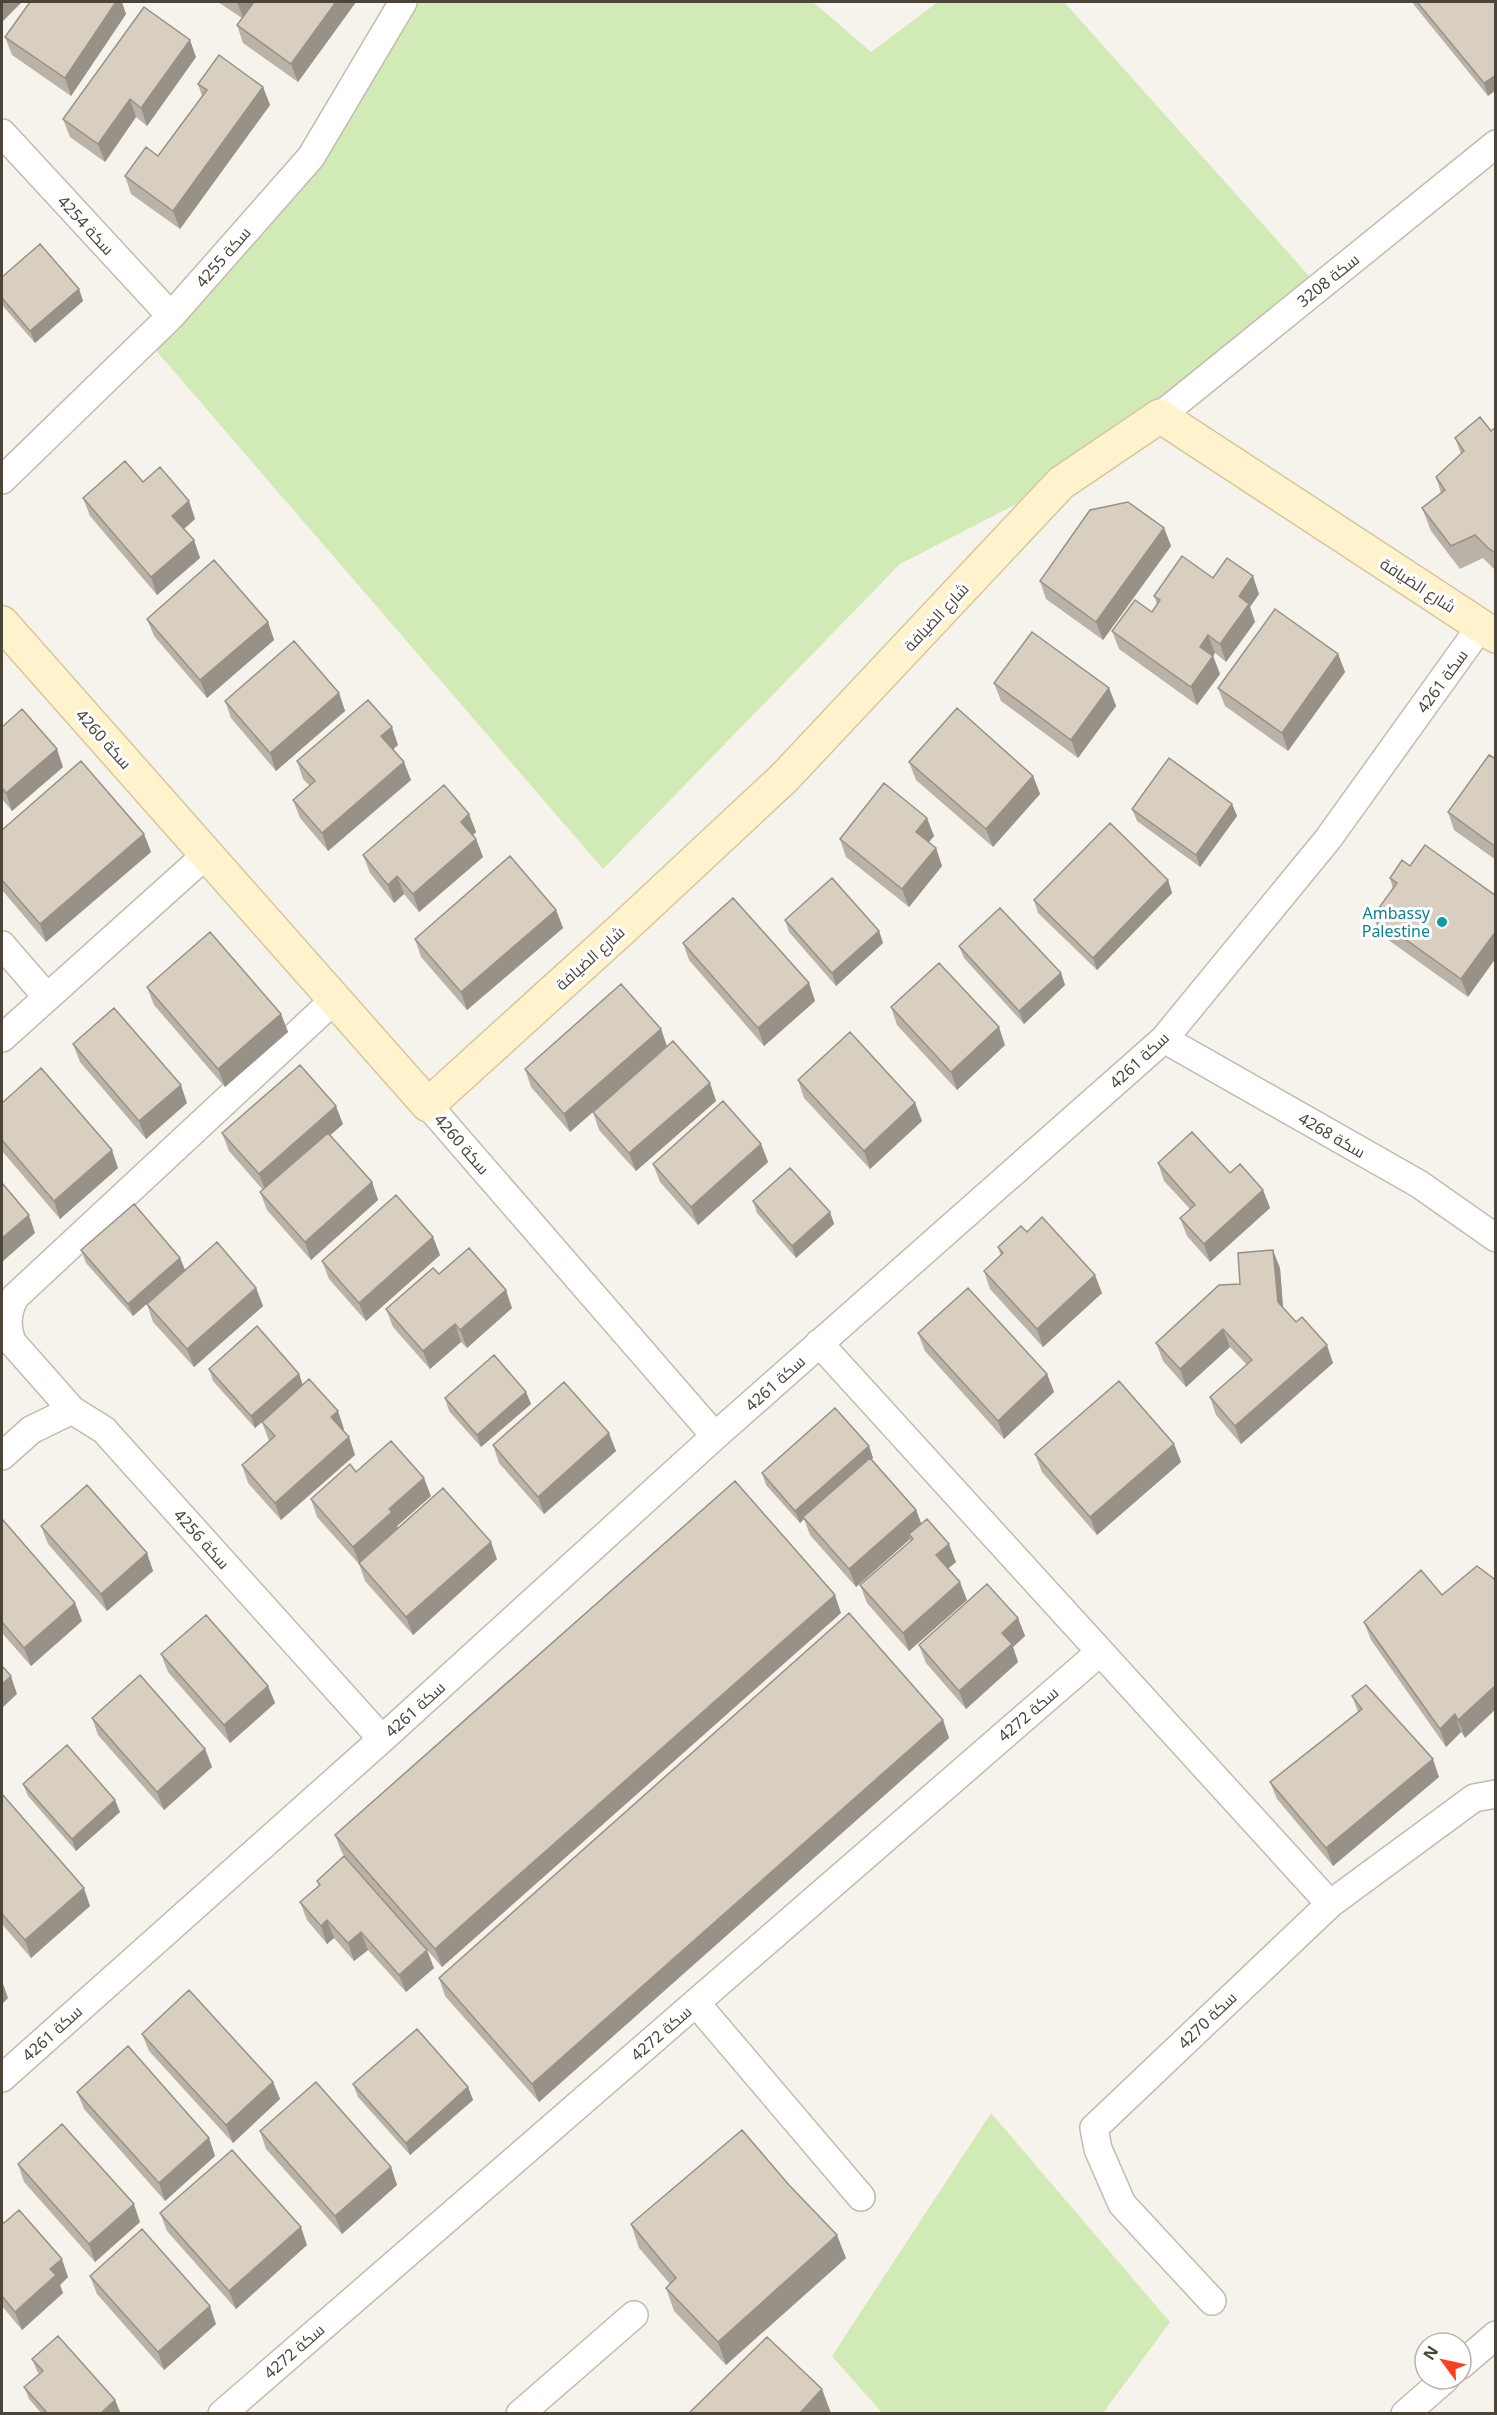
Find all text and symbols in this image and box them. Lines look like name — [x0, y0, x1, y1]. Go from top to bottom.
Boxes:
street label: سكة 4254 — [53, 191, 119, 259]
street label: سكة 4255 — [190, 222, 256, 292]
street label: سكة 3208 — [1292, 248, 1364, 312]
street label: شارع الضيافة — [1375, 552, 1460, 618]
street label: شارع الضيافة — [899, 578, 974, 657]
street label: سكة 4261 — [1411, 645, 1473, 717]
street label: سكة 4260 — [71, 704, 137, 774]
place label: Ambassy Palestine — [1362, 902, 1431, 942]
marker: Ambassy Palestine — [1435, 915, 1449, 929]
street label: شارع الضيافة — [551, 921, 630, 996]
street label: سكة 4261 — [1105, 1027, 1173, 1093]
street label: سكة 4268 — [1295, 1107, 1369, 1163]
street label: سكة 4260 — [429, 1109, 495, 1179]
street label: سكة 4261 — [740, 1350, 810, 1416]
street label: سكة 4256 — [169, 1504, 235, 1574]
street label: سكة 4261 — [380, 1676, 450, 1742]
street label: سكة 4272 — [993, 1681, 1063, 1747]
street label: سكة 4270 — [1173, 1986, 1241, 2054]
street label: سكة 4261 — [17, 2000, 87, 2066]
street label: سكة 4272 — [626, 2000, 696, 2066]
street label: سكة 4272 — [259, 2318, 329, 2384]
north arrow — [1413, 2331, 1473, 2391]
text: N — [1418, 2341, 1443, 2364]

